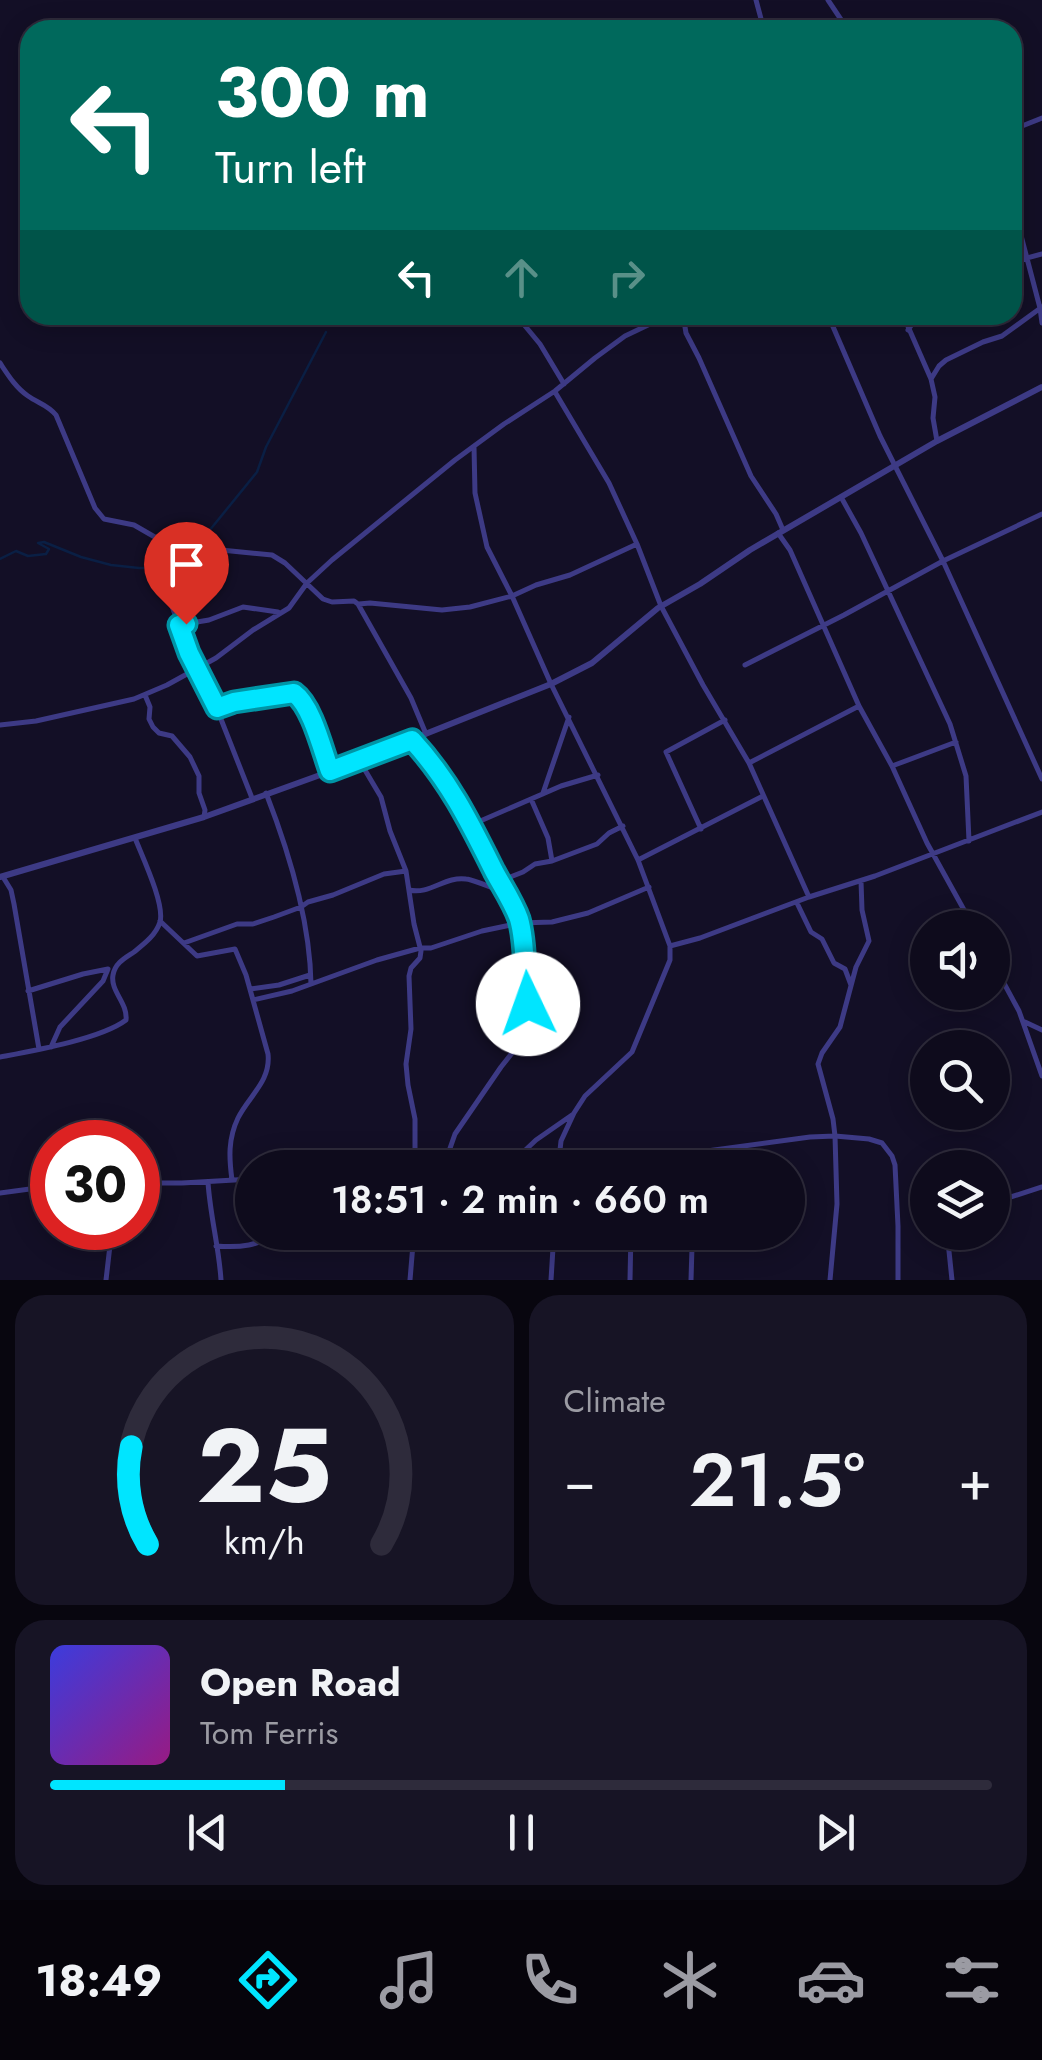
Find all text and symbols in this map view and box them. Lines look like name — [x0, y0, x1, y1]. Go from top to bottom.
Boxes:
text: 300 m — [215, 42, 430, 143]
icon: left — [50, 60, 180, 190]
text: Turn left — [215, 135, 366, 200]
icon: left — [389, 250, 444, 305]
icon: ahead — [494, 250, 549, 305]
icon: right — [599, 250, 654, 305]
pin — [144, 522, 229, 625]
icon: arrive — [159, 537, 214, 592]
map controls — [910, 910, 1010, 1250]
button: sound — [910, 910, 1010, 1010]
position arrow — [476, 952, 580, 1056]
button: search — [910, 1030, 1010, 1130]
speed limit sign: 30 — [30, 1120, 160, 1250]
button: layers — [910, 1150, 1010, 1250]
text: 18:51 · 2 min · 660 m — [331, 1172, 709, 1227]
text: Climate — [564, 1378, 666, 1424]
text: 25 — [197, 1391, 332, 1541]
text: 21.5° — [689, 1426, 865, 1534]
text: − — [564, 1441, 596, 1521]
text: + — [958, 1441, 992, 1521]
text: km/h — [224, 1516, 305, 1567]
text: Open Road — [200, 1655, 401, 1710]
text: Tom Ferris — [200, 1710, 338, 1756]
icon: previous — [180, 1805, 235, 1860]
icon: pause — [494, 1805, 549, 1860]
icon: next — [808, 1805, 863, 1860]
icon: directions — [233, 1945, 303, 2015]
icon: music — [374, 1945, 444, 2015]
icon: phone — [515, 1945, 585, 2015]
icon: climate — [655, 1945, 725, 2015]
icon: car — [796, 1945, 866, 2015]
icon: filters — [937, 1945, 1007, 2015]
text: 18:49 — [35, 1948, 162, 2013]

